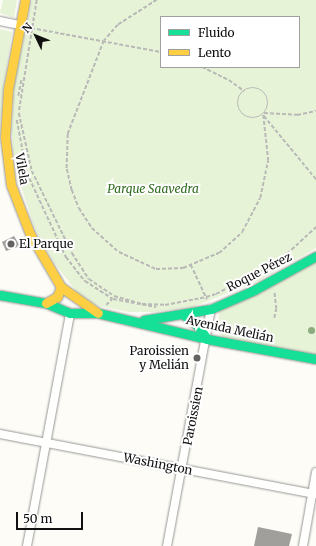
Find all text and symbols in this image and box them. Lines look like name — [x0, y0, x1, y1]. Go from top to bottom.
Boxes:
north arrow — [16, 16, 56, 56]
legend — [160, 16, 300, 68]
text: N — [19, 20, 35, 36]
text: Fluido — [198, 25, 235, 40]
text: Lento — [198, 45, 231, 60]
street label: Vilela — [12, 152, 32, 186]
park label: Parque Saavedra — [107, 182, 199, 196]
place label: El Parque — [19, 237, 73, 251]
marker: El Parque — [6, 239, 16, 249]
street label: Roque Pérez — [224, 249, 294, 295]
street label: Avenida Melián — [185, 313, 275, 345]
place label: Paroissien y Melián — [129, 344, 189, 372]
marker: Paroissien y Melián — [192, 353, 202, 363]
street label: Paroissien — [180, 385, 206, 447]
street label: Washington — [122, 450, 194, 478]
scale bar — [18, 504, 85, 530]
text: 50 m — [23, 511, 52, 526]

